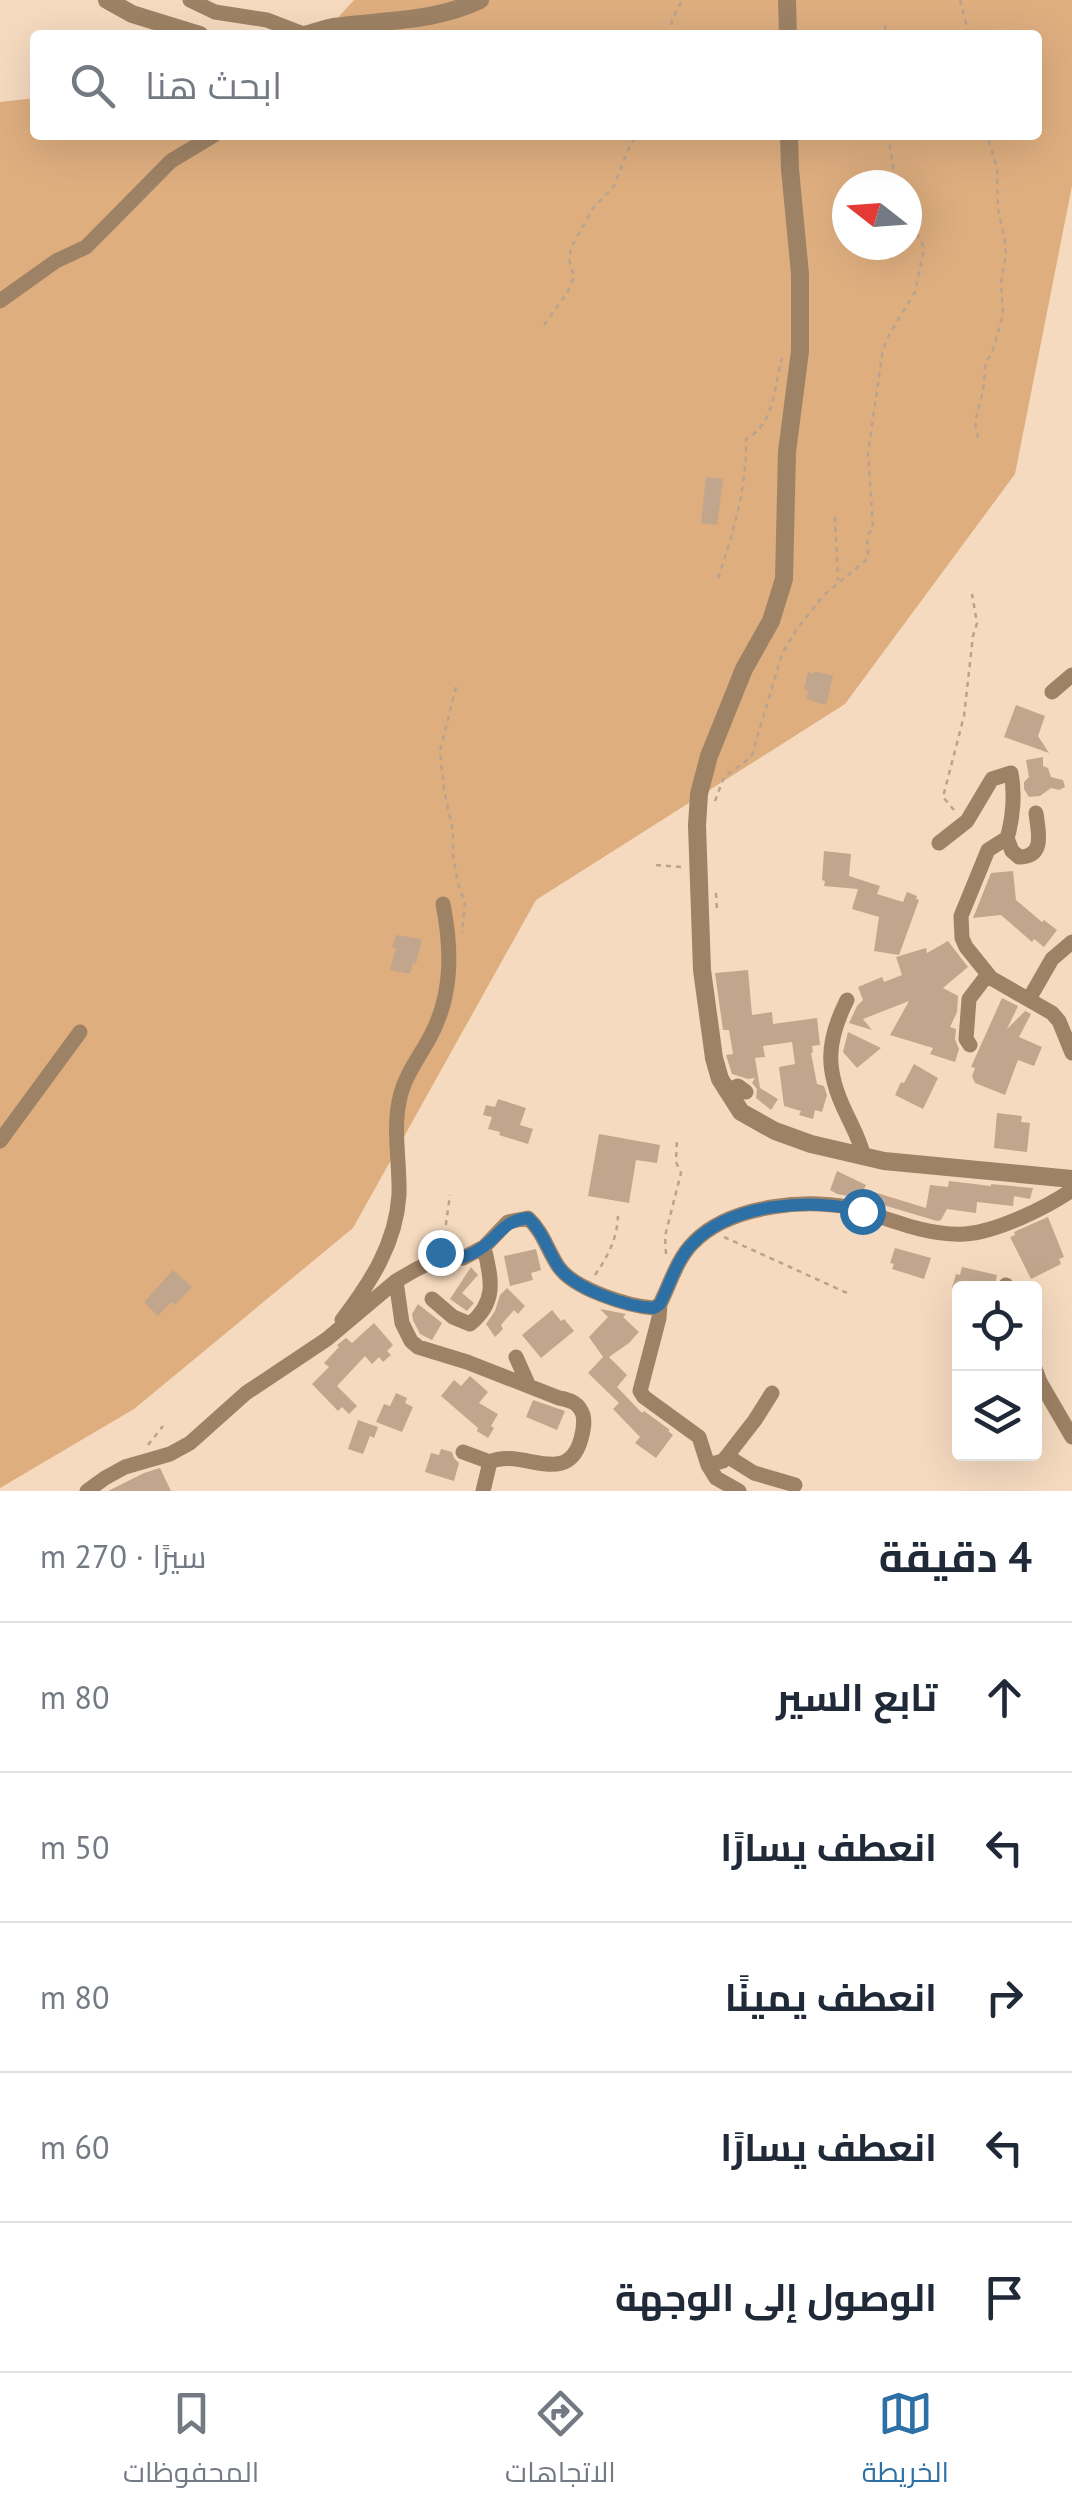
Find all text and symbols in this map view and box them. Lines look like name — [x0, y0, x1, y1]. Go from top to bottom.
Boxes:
search box — [30, 30, 1042, 140]
icon: search — [65, 58, 120, 113]
text: ابحث هنا — [145, 60, 282, 109]
north arrow — [832, 170, 922, 260]
route start — [840, 1189, 886, 1235]
route end — [418, 1230, 464, 1276]
map controls — [952, 1281, 1042, 1461]
button: locate — [952, 1281, 1042, 1371]
button: layers — [952, 1371, 1042, 1461]
text: 4 دقيقة — [879, 1529, 1032, 1584]
text: سيرًا · 270 m — [40, 1535, 207, 1577]
icon: ahead — [977, 1670, 1032, 1725]
text: تابع السير — [776, 1672, 937, 1721]
text: 80 m — [40, 1676, 109, 1718]
icon: left — [977, 1820, 1032, 1875]
text: انعطف يسارًا — [720, 1822, 937, 1871]
text: 50 m — [40, 1826, 109, 1868]
icon: right — [977, 1970, 1032, 2025]
text: انعطف يمينًا — [725, 1972, 937, 2021]
text: 80 m — [40, 1976, 109, 2018]
icon: left — [977, 2120, 1032, 2175]
text: انعطف يسارًا — [720, 2122, 937, 2171]
text: 60 m — [40, 2126, 109, 2168]
icon: arrive — [977, 2270, 1032, 2325]
text: الوصول إلى الوجهة — [615, 2272, 937, 2321]
tab: المحفوظات — [123, 2386, 259, 2498]
tab: الاتجاهات — [505, 2386, 616, 2498]
tab: الخريطة — [862, 2386, 949, 2498]

